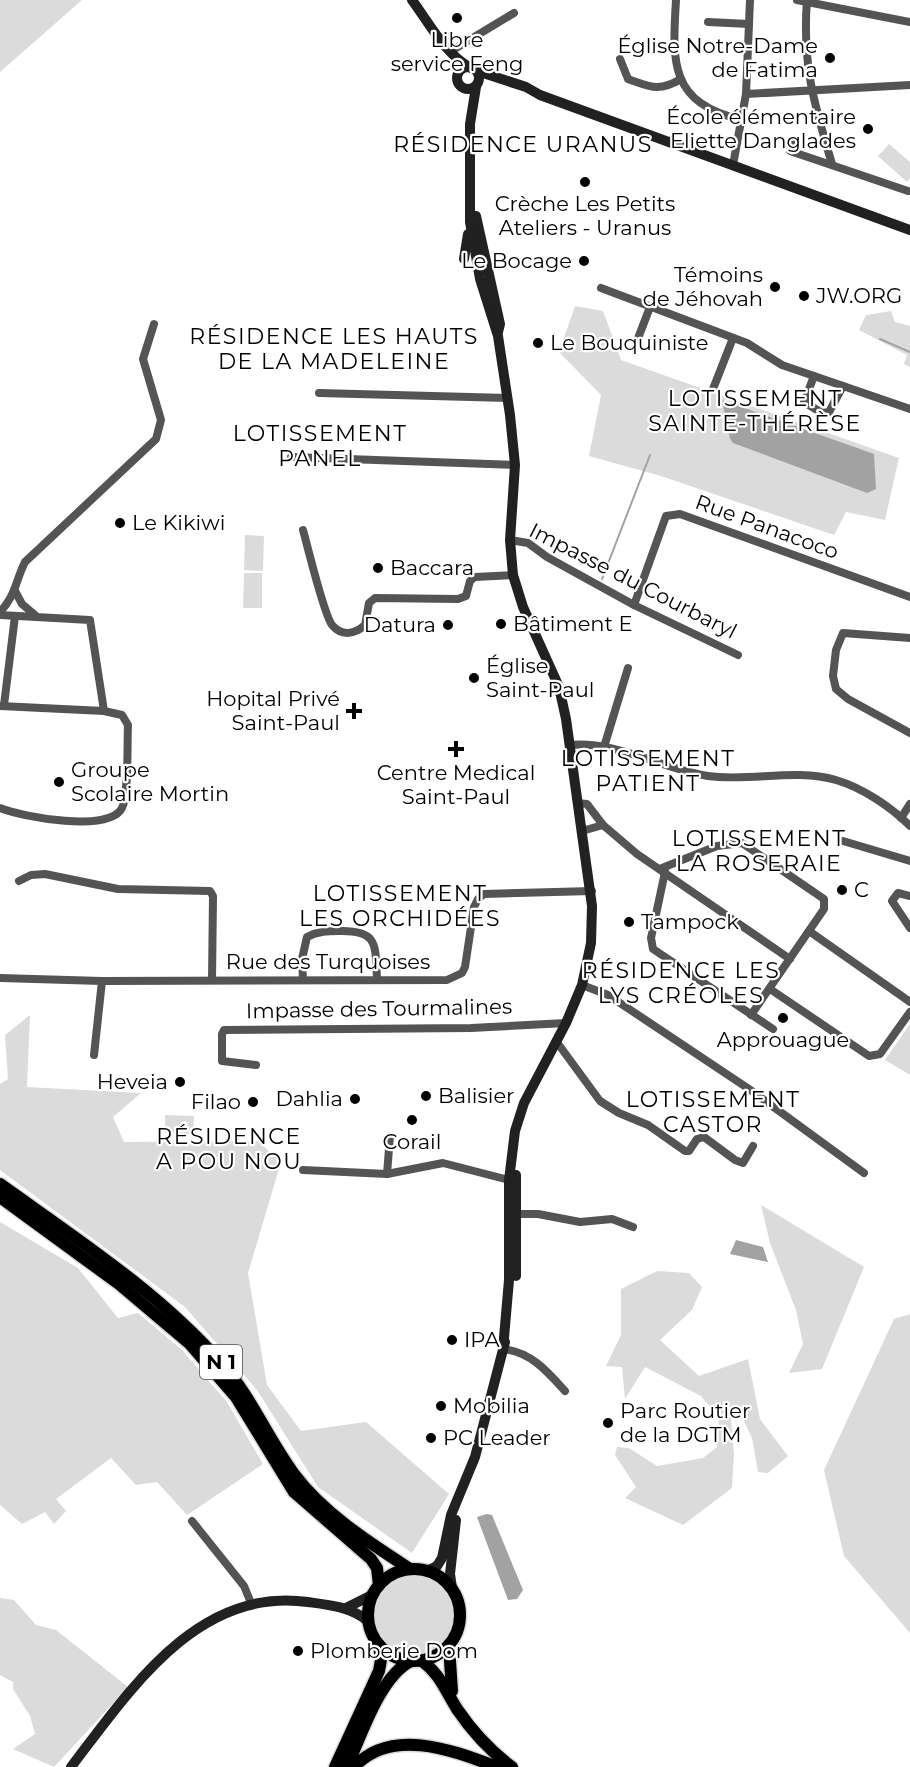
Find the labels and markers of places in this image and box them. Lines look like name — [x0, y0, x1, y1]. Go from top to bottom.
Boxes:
marker: Libre service Feng — [450, 11, 464, 25]
place label: Libre service Feng — [391, 27, 523, 76]
place label: Église Notre-Dame de Fatima — [617, 33, 818, 82]
marker: Église Notre-Dame de Fatima — [823, 51, 837, 65]
place label: École élémentaire Eliette Danglades — [666, 104, 856, 153]
marker: École élémentaire Eliette Danglades — [861, 122, 875, 136]
marker: Crèche Les Petits Ateliers - Uranus — [578, 175, 592, 189]
place label: Crèche Les Petits Ateliers - Uranus — [495, 191, 675, 240]
place label: Le Bocage — [461, 248, 572, 273]
marker: Le Bocage — [577, 254, 591, 268]
place label: Témoins de Jéhovah — [643, 262, 763, 311]
marker: Témoins de Jéhovah — [768, 280, 782, 294]
place label: JW.ORG — [815, 283, 902, 308]
marker: JW.ORG — [797, 289, 811, 303]
place label: Le Bouquiniste — [550, 330, 708, 355]
marker: Le Bouquiniste — [531, 336, 545, 350]
place label: Le Kikiwi — [132, 510, 225, 535]
marker: Le Kikiwi — [113, 516, 127, 530]
place label: Baccara — [390, 555, 474, 580]
marker: Baccara — [371, 561, 385, 575]
place label: Bâtiment E — [513, 611, 633, 636]
place label: Datura — [364, 612, 436, 637]
marker: Bâtiment E — [494, 617, 508, 631]
marker: Datura — [441, 618, 455, 632]
place label: Église Saint-Paul — [486, 653, 594, 702]
marker: Église Saint-Paul — [467, 671, 481, 685]
place label: Hopital Privé Saint-Paul — [206, 686, 340, 735]
marker: Hopital Privé Saint-Paul — [345, 702, 363, 720]
marker: Centre Medical Saint-Paul — [447, 740, 465, 758]
place label: Groupe Scolaire Mortin — [71, 757, 229, 806]
place label: Centre Medical Saint-Paul — [377, 760, 535, 809]
marker: Groupe Scolaire Mortin — [52, 775, 66, 789]
place label: C — [854, 877, 869, 902]
marker: C — [835, 883, 849, 897]
place label: Tampock — [641, 909, 739, 934]
marker: Tampock — [622, 915, 636, 929]
marker: Approuague — [776, 1011, 790, 1025]
place label: Approuague — [717, 1027, 849, 1052]
place label: Heveia — [97, 1069, 168, 1094]
marker: Heveia — [173, 1075, 187, 1089]
place label: Balisier — [438, 1083, 515, 1108]
place label: Dahlia — [275, 1086, 343, 1111]
place label: Filao — [191, 1089, 241, 1114]
marker: Balisier — [419, 1089, 433, 1103]
marker: Dahlia — [348, 1092, 362, 1106]
marker: Filao — [246, 1095, 260, 1109]
marker: Corail — [405, 1113, 419, 1127]
place label: Corail — [383, 1129, 441, 1154]
place label: IPA — [464, 1327, 500, 1352]
marker: IPA — [445, 1333, 459, 1347]
place label: Mobilia — [453, 1393, 530, 1418]
place label: Parc Routier de la DGTM — [620, 1398, 750, 1447]
marker: Mobilia — [434, 1399, 448, 1413]
marker: Parc Routier de la DGTM — [601, 1416, 615, 1430]
place label: PC Leader — [443, 1425, 551, 1450]
marker: PC Leader — [424, 1431, 438, 1445]
place label: Plomberie Dom — [310, 1638, 478, 1663]
marker: Plomberie Dom — [291, 1644, 305, 1658]

